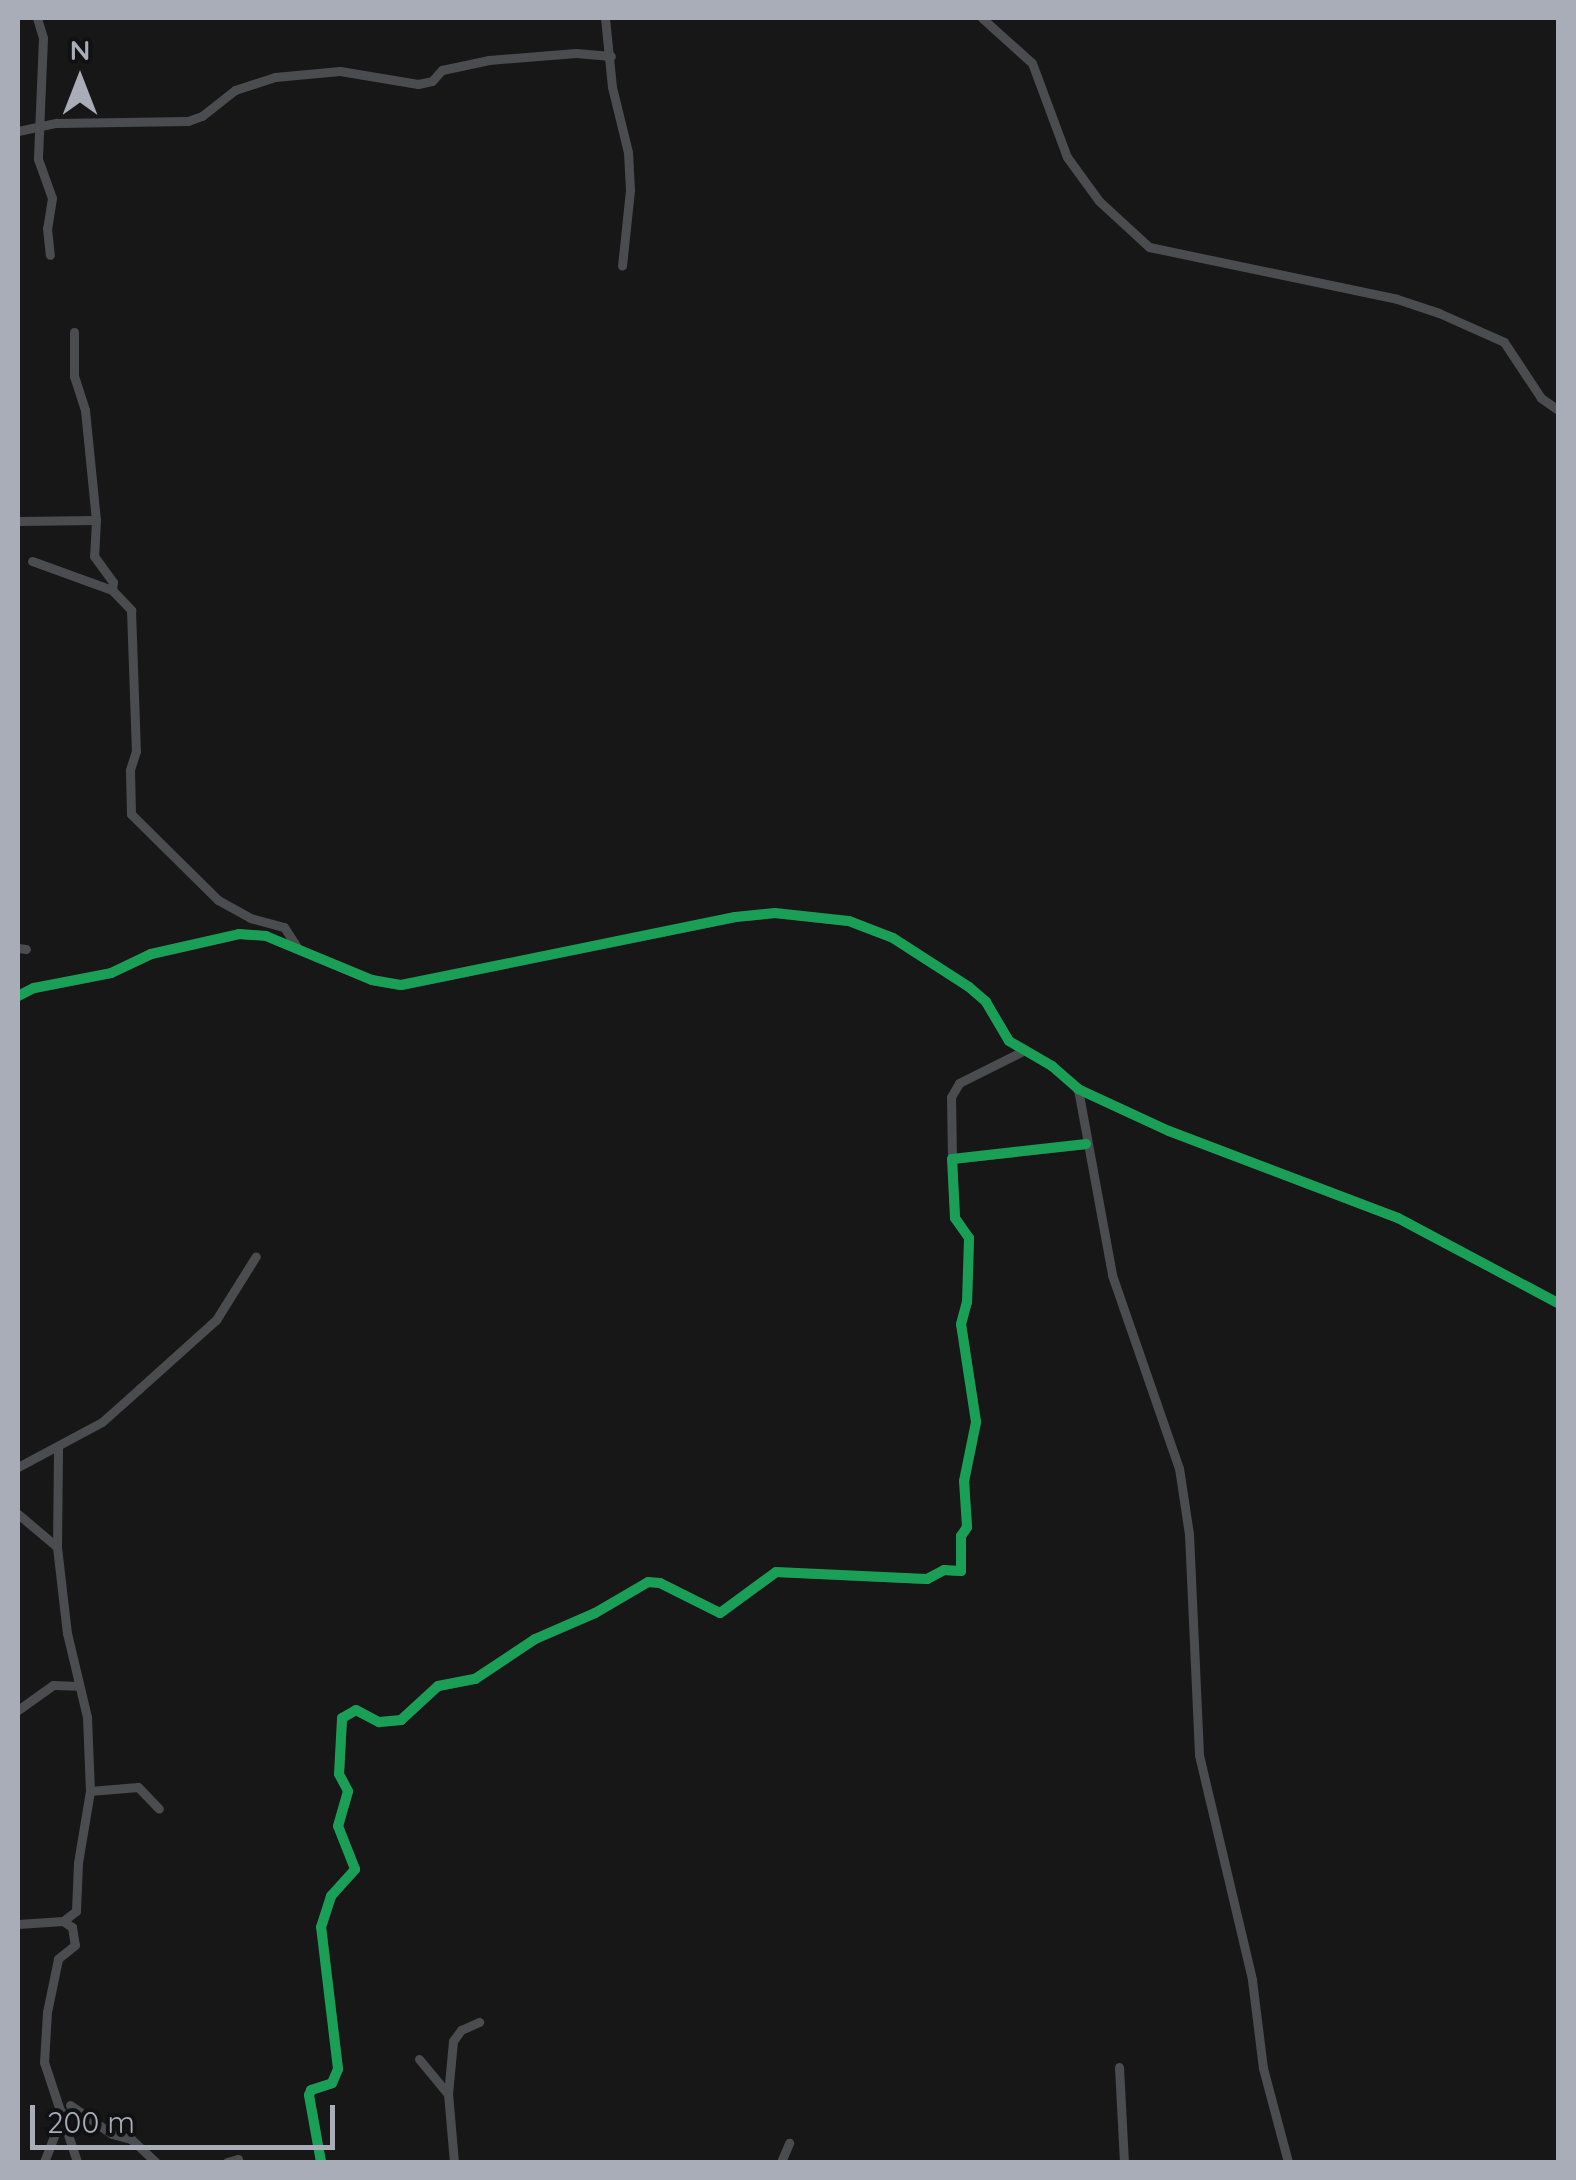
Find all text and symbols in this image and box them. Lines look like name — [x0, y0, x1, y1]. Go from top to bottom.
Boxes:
north arrow — [30, 30, 130, 130]
text: N — [70, 32, 90, 67]
scale bar — [35, 2085, 340, 2147]
text: 200 m — [47, 2103, 135, 2141]

